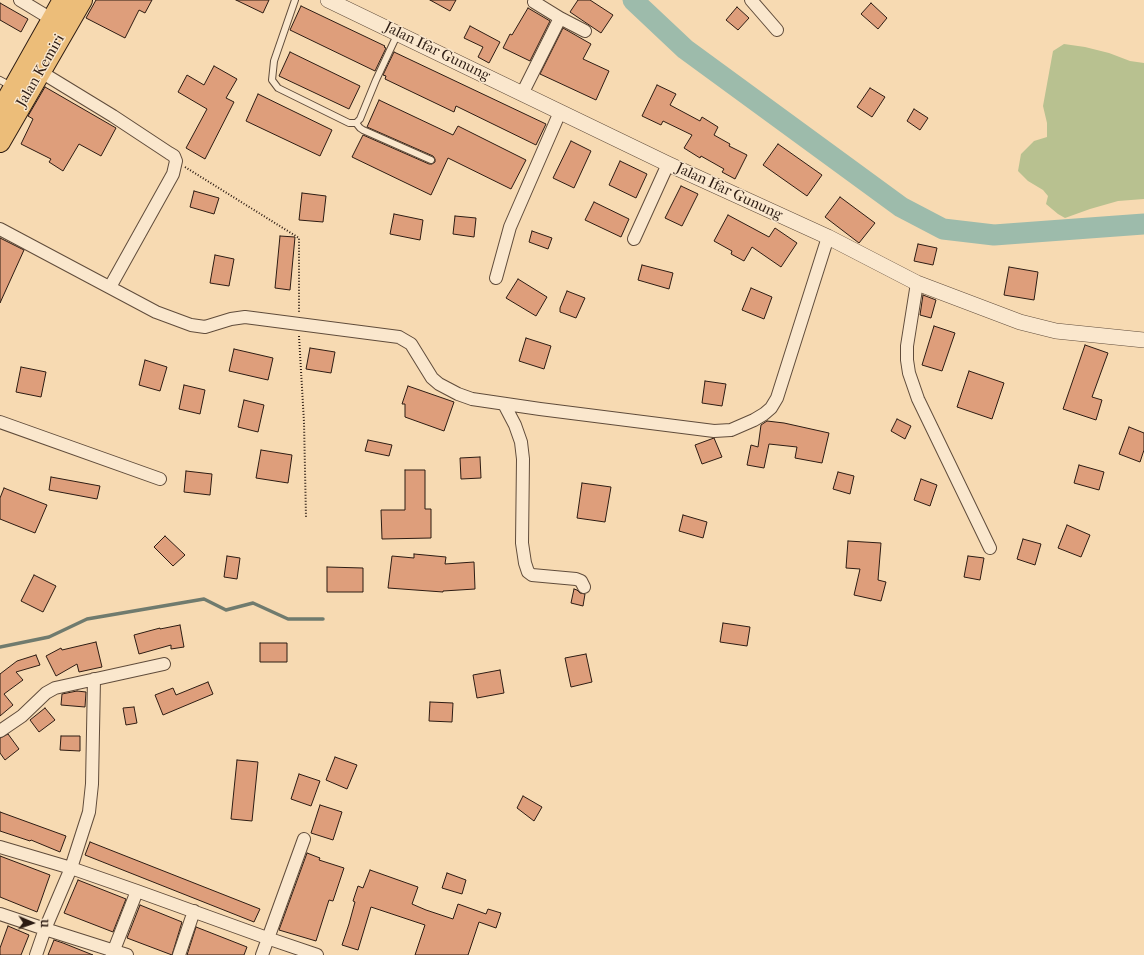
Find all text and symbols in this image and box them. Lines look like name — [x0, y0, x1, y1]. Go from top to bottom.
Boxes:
street label: Jalan Ifar Gunung — [381, 19, 493, 85]
street label: Jalan Kemiri — [13, 31, 69, 111]
street label: Jalan Ifar Gunung — [673, 159, 785, 225]
north arrow — [12, 903, 52, 943]
text: U — [38, 919, 51, 928]

